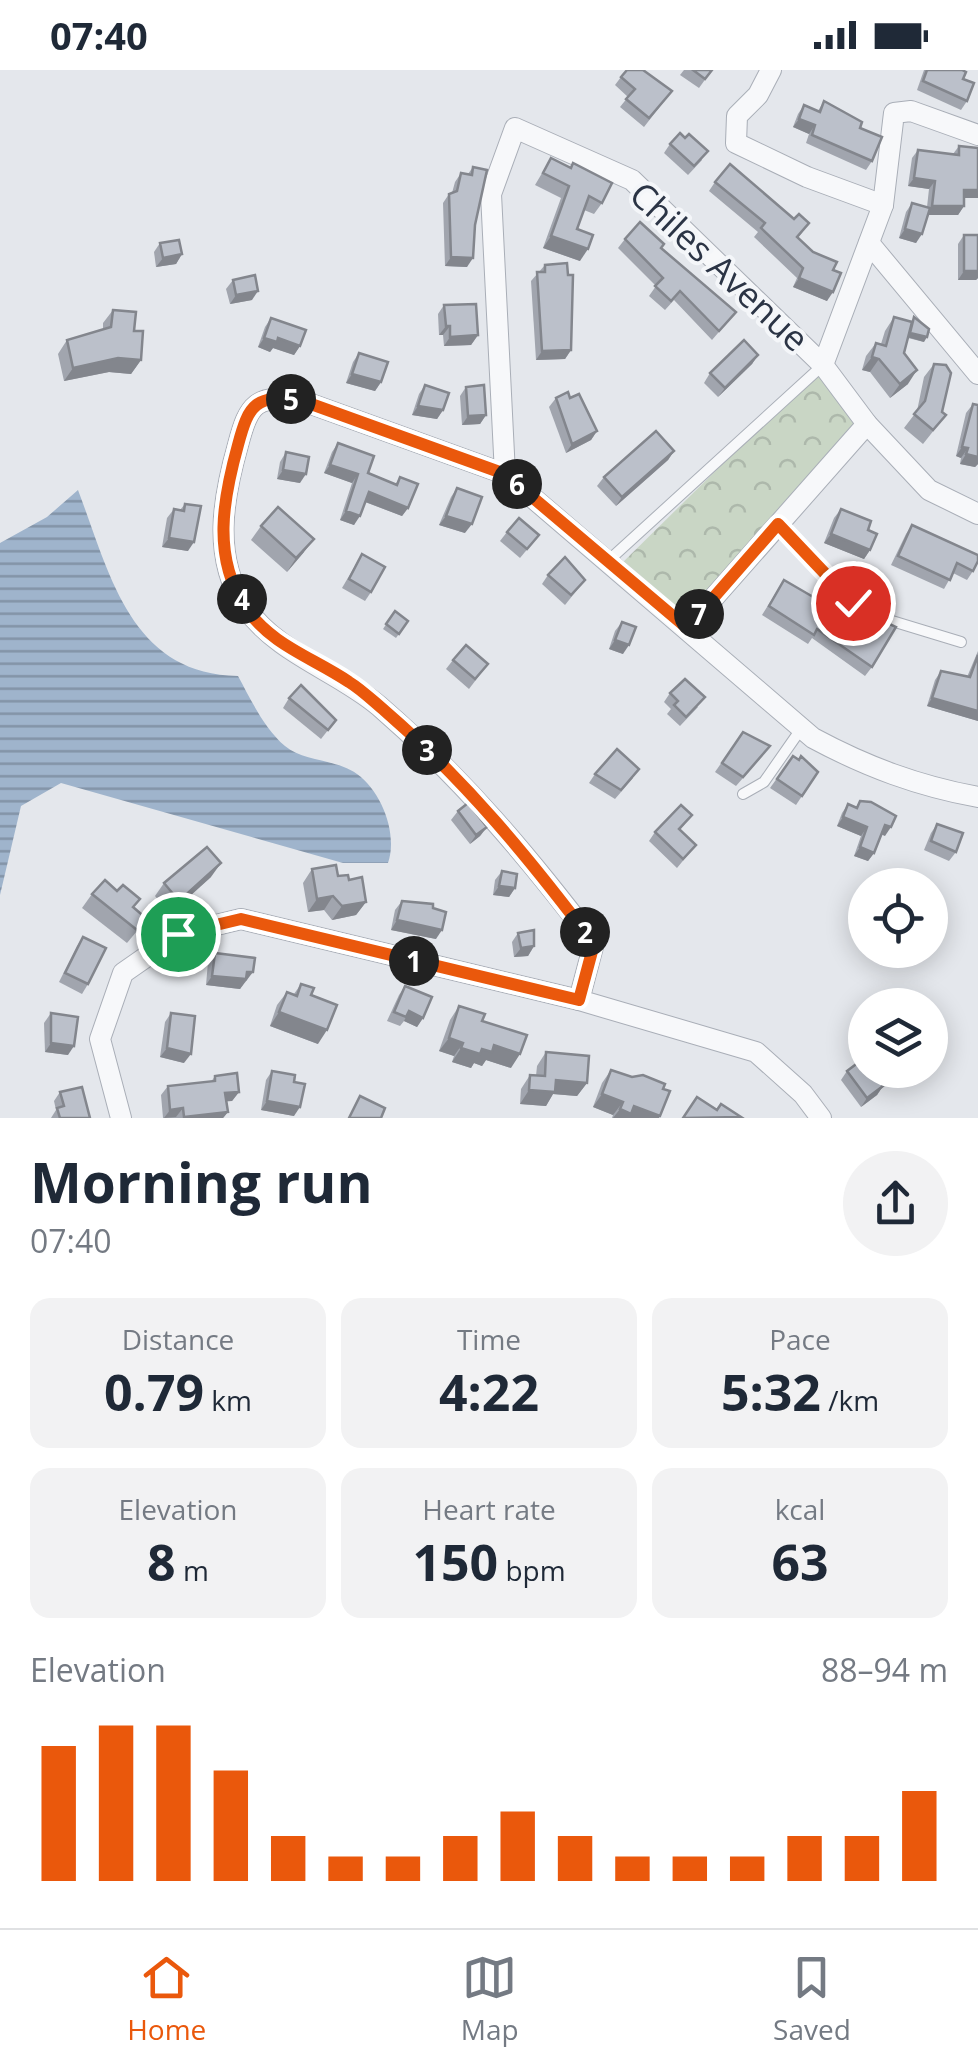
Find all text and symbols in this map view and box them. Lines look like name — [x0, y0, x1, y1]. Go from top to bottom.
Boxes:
text: 07:40 — [50, 9, 148, 61]
street label: Chiles Avenue — [620, 171, 820, 361]
pin: 5 — [266, 374, 316, 424]
text: 5 — [283, 380, 299, 418]
pin: 6 — [492, 459, 542, 509]
text: 6 — [509, 465, 525, 503]
pin — [811, 561, 896, 646]
pin: 4 — [217, 574, 267, 624]
icon: check — [826, 576, 881, 631]
text: 4 — [234, 580, 250, 618]
pin: 7 — [674, 589, 724, 639]
text: 7 — [691, 595, 707, 633]
pin: 3 — [402, 725, 452, 775]
text: 3 — [419, 731, 435, 769]
map controls — [848, 868, 948, 1088]
button: locate — [848, 868, 948, 968]
pin — [136, 892, 221, 977]
icon: arrive — [151, 907, 206, 962]
pin: 2 — [560, 907, 610, 957]
text: 2 — [577, 913, 593, 951]
pin: 1 — [389, 936, 439, 986]
text: 1 — [406, 942, 422, 980]
button: layers — [848, 988, 948, 1088]
text: Morning run — [30, 1144, 373, 1219]
button: share — [843, 1151, 948, 1256]
text: 07:40 — [30, 1219, 112, 1262]
text: Distance — [122, 1320, 234, 1358]
text: Time — [457, 1320, 521, 1358]
text: Pace — [769, 1320, 831, 1358]
text: 0.79 — [104, 1358, 204, 1426]
text: 4:22 — [439, 1358, 539, 1426]
text: 5:32 — [721, 1358, 821, 1426]
text: km — [204, 1381, 252, 1419]
text: /km — [821, 1381, 879, 1419]
text: Elevation — [119, 1490, 237, 1528]
text: Heart rate — [422, 1490, 556, 1528]
text: kcal — [775, 1490, 825, 1528]
text: 8 — [147, 1528, 176, 1596]
text: 150 — [412, 1528, 498, 1596]
text: 63 — [771, 1528, 829, 1596]
text: m — [176, 1551, 209, 1589]
text: bpm — [498, 1551, 566, 1589]
text: Elevation — [30, 1648, 166, 1691]
text: 88–94 m — [821, 1648, 948, 1691]
tab: Home — [127, 1950, 206, 2048]
tab: Map — [461, 1950, 519, 2048]
tab: Saved — [773, 1950, 851, 2048]

